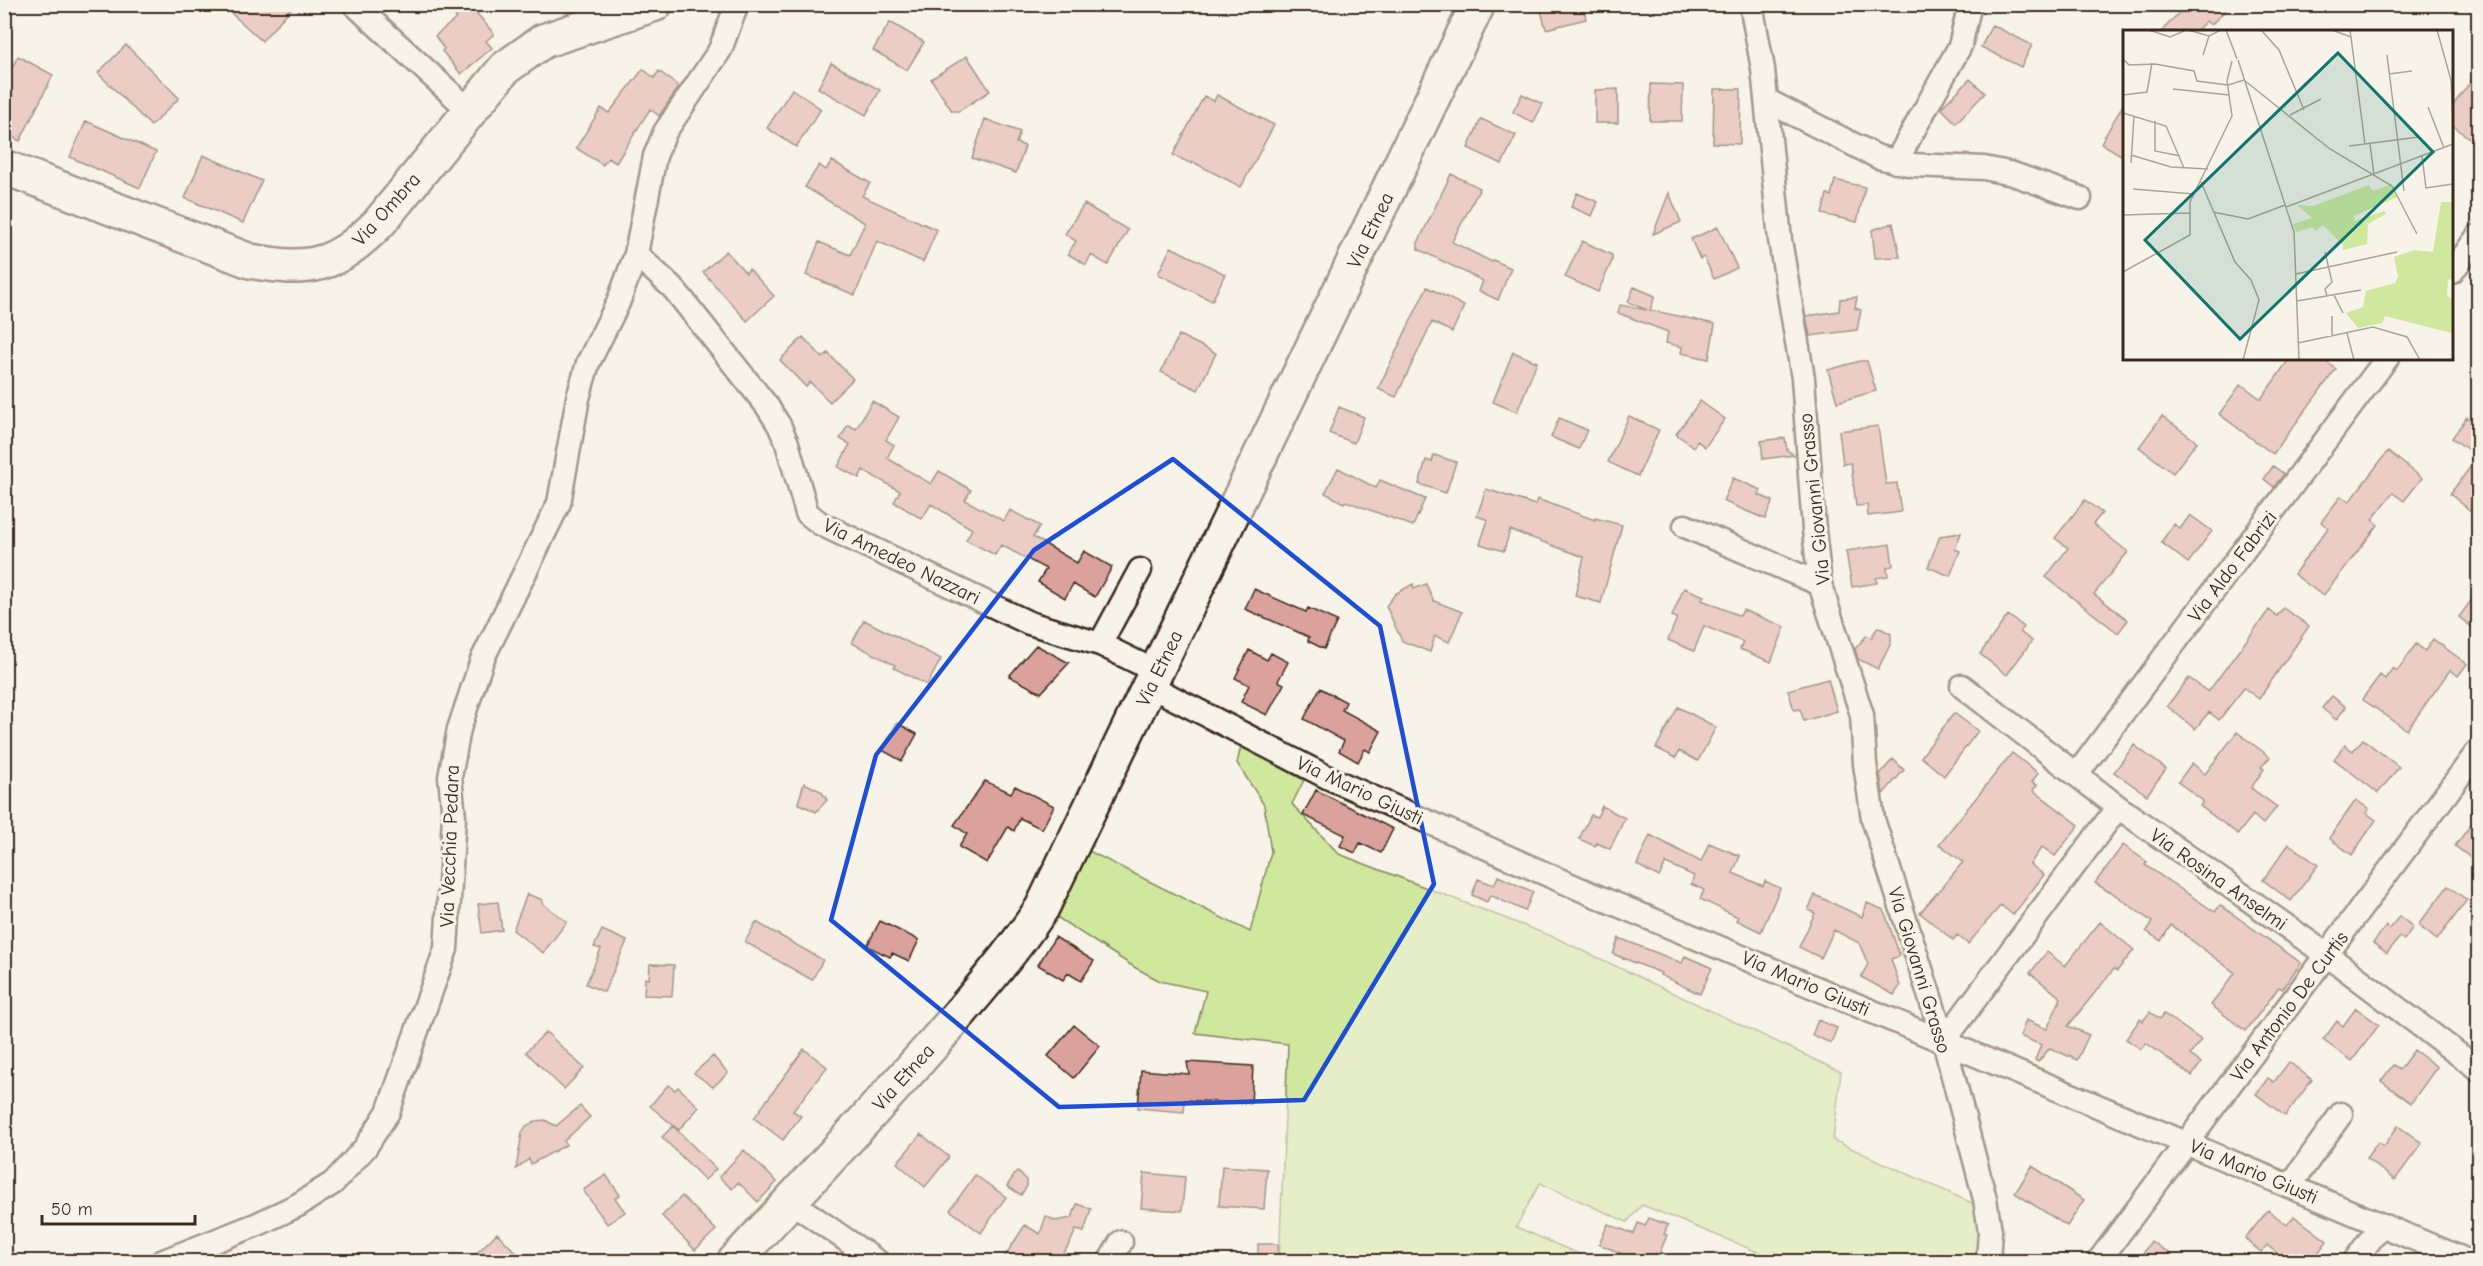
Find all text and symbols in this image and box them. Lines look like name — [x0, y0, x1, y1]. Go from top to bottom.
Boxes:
inset map — [2123, 30, 2453, 360]
street label: Via Ombra — [348, 168, 425, 251]
street label: Via Etnea — [1342, 189, 1399, 272]
street label: Via Giovanni Grasso — [1794, 412, 1835, 586]
street label: Via Aldo Fabrizi — [2183, 506, 2282, 626]
street label: Via Amedeo Nazzari — [820, 514, 984, 609]
street label: Via Etnea — [1131, 627, 1188, 710]
street label: Via Mario Giusti — [1293, 751, 1427, 830]
street label: Via Vecchia Pedara — [435, 764, 464, 928]
street label: Via Rosina Anselmi — [2146, 824, 2292, 935]
street label: Via Giovanni Grasso — [1883, 884, 1956, 1056]
street label: Via Antonio De Curtis — [2226, 927, 2353, 1086]
street label: Via Mario Giusti — [1738, 946, 1873, 1021]
street label: Via Etnea — [868, 1039, 939, 1115]
street label: Via Mario Giusti — [2186, 1134, 2321, 1209]
scale bar — [42, 1188, 195, 1226]
text: 50 m — [51, 1199, 93, 1220]

